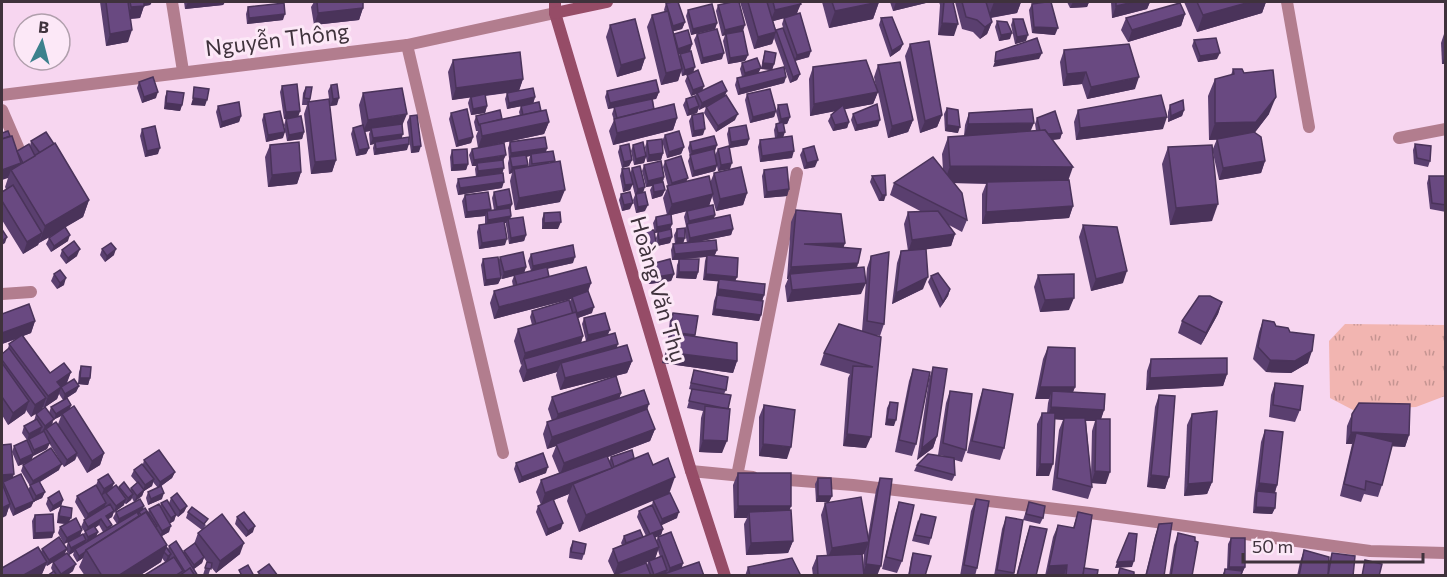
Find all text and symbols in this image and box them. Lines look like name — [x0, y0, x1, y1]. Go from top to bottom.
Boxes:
north arrow — [12, 12, 72, 72]
text: B — [37, 17, 50, 37]
street label: Nguyễn Thông — [204, 17, 350, 61]
street label: Hoàng Văn Thụ — [625, 213, 693, 365]
scale bar — [1243, 526, 1423, 564]
text: 50 m — [1252, 535, 1293, 557]

